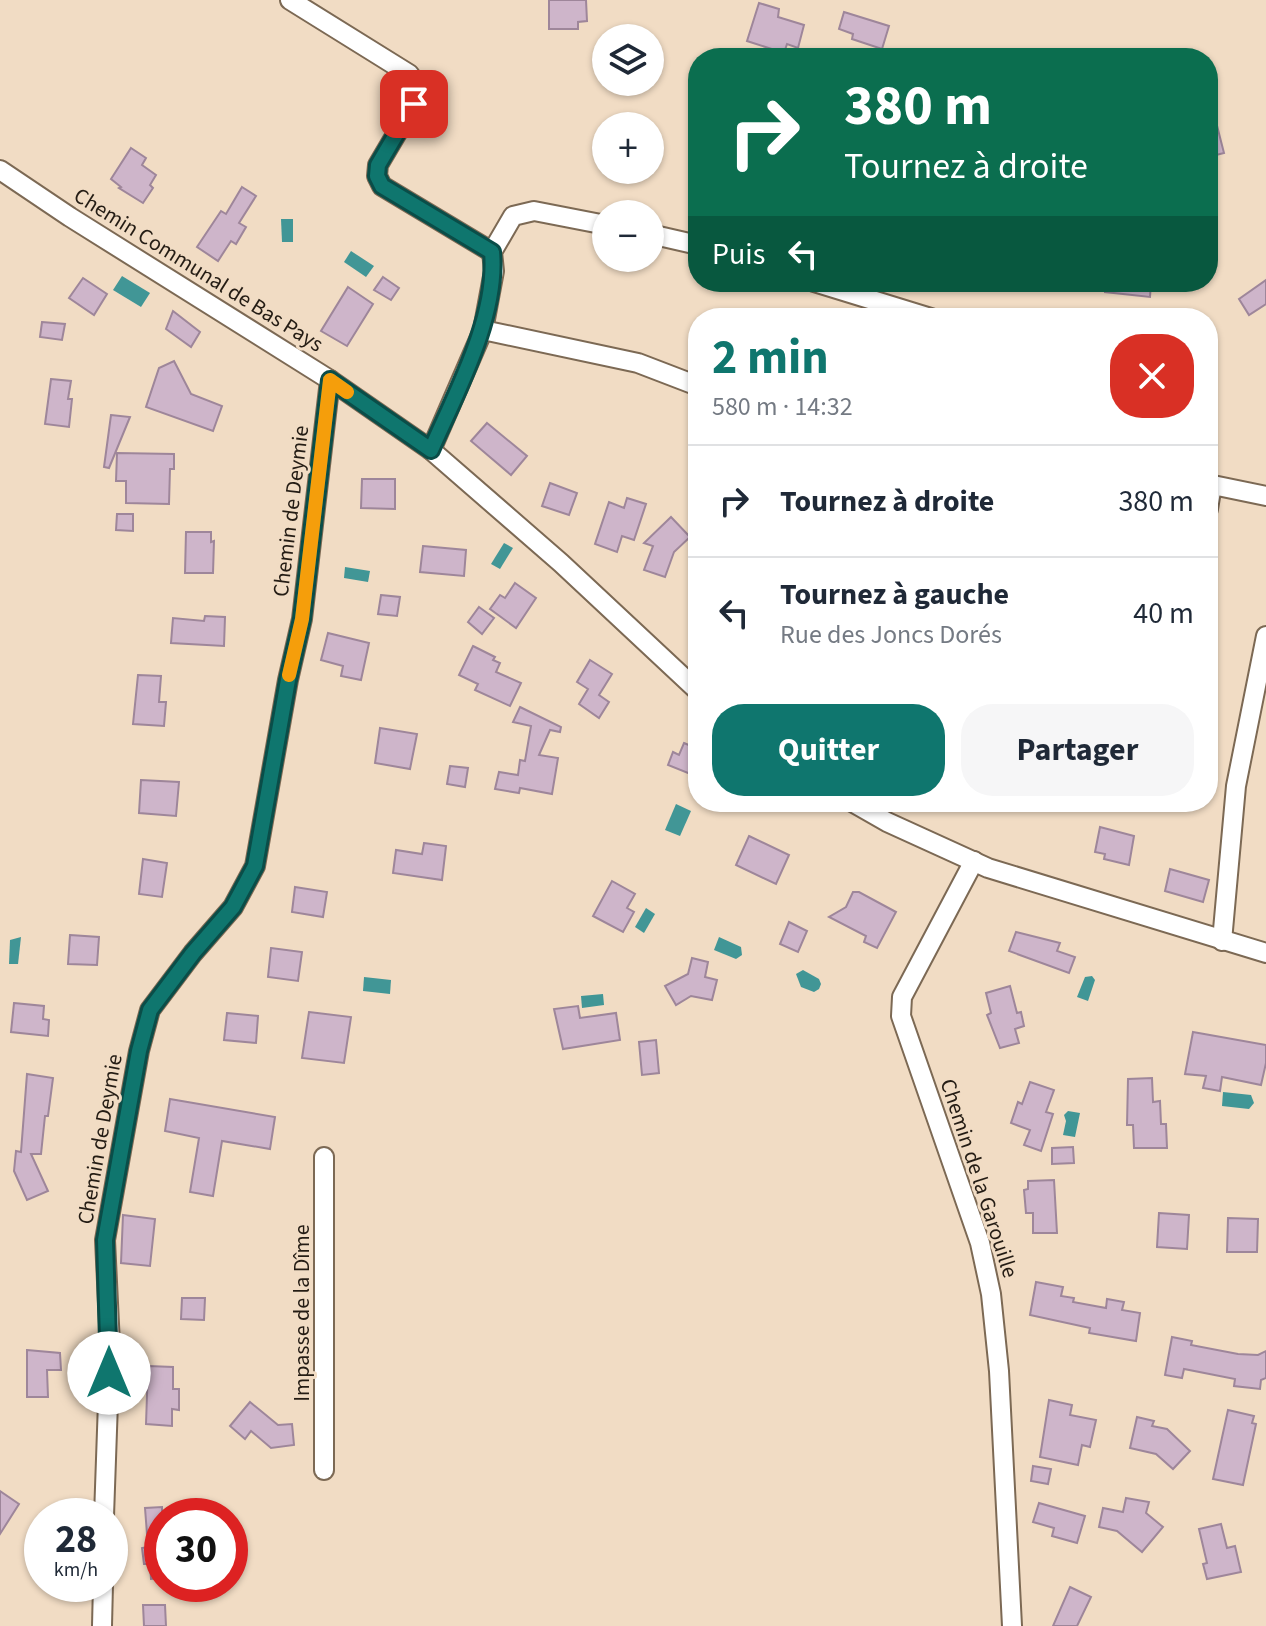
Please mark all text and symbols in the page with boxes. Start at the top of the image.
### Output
map controls [592,24,664,272]
button: layers [592,24,664,96]
text: 380 m [844,67,992,146]
pin [380,70,448,138]
icon: right [712,80,816,184]
icon: arrive [392,82,436,126]
button: + [592,112,664,184]
text: Tournez à droite [844,141,1088,192]
street label: Chemin Communal de Bas Pays [68,180,329,360]
button: − [592,200,664,272]
icon: left [781,232,825,276]
text: Puis [712,233,765,276]
text: 2 min [712,324,829,392]
button: close [1110,334,1194,418]
text: 580 m · 14:32 [712,388,853,425]
street label: Chemin de Deymie [265,424,317,599]
icon: right [712,479,756,523]
text: Tournez à droite [780,480,994,523]
text: 380 m [1118,480,1194,523]
text: Tournez à gauche [780,573,1009,616]
icon: left [712,591,756,635]
text: 40 m [1133,592,1194,635]
text: Rue des Joncs Dorés [780,616,1002,653]
button: Quitter [712,704,945,796]
button: Partager [961,704,1194,796]
street label: Chemin de Deymie [69,1051,131,1227]
street label: Chemin de la Garouille [932,1075,1026,1282]
street label: Impasse de la Dîme [286,1224,318,1402]
position arrow [67,1331,151,1415]
speed limit sign: 30 [144,1498,248,1602]
text: 28 [55,1511,97,1568]
text: km/h [54,1556,98,1584]

